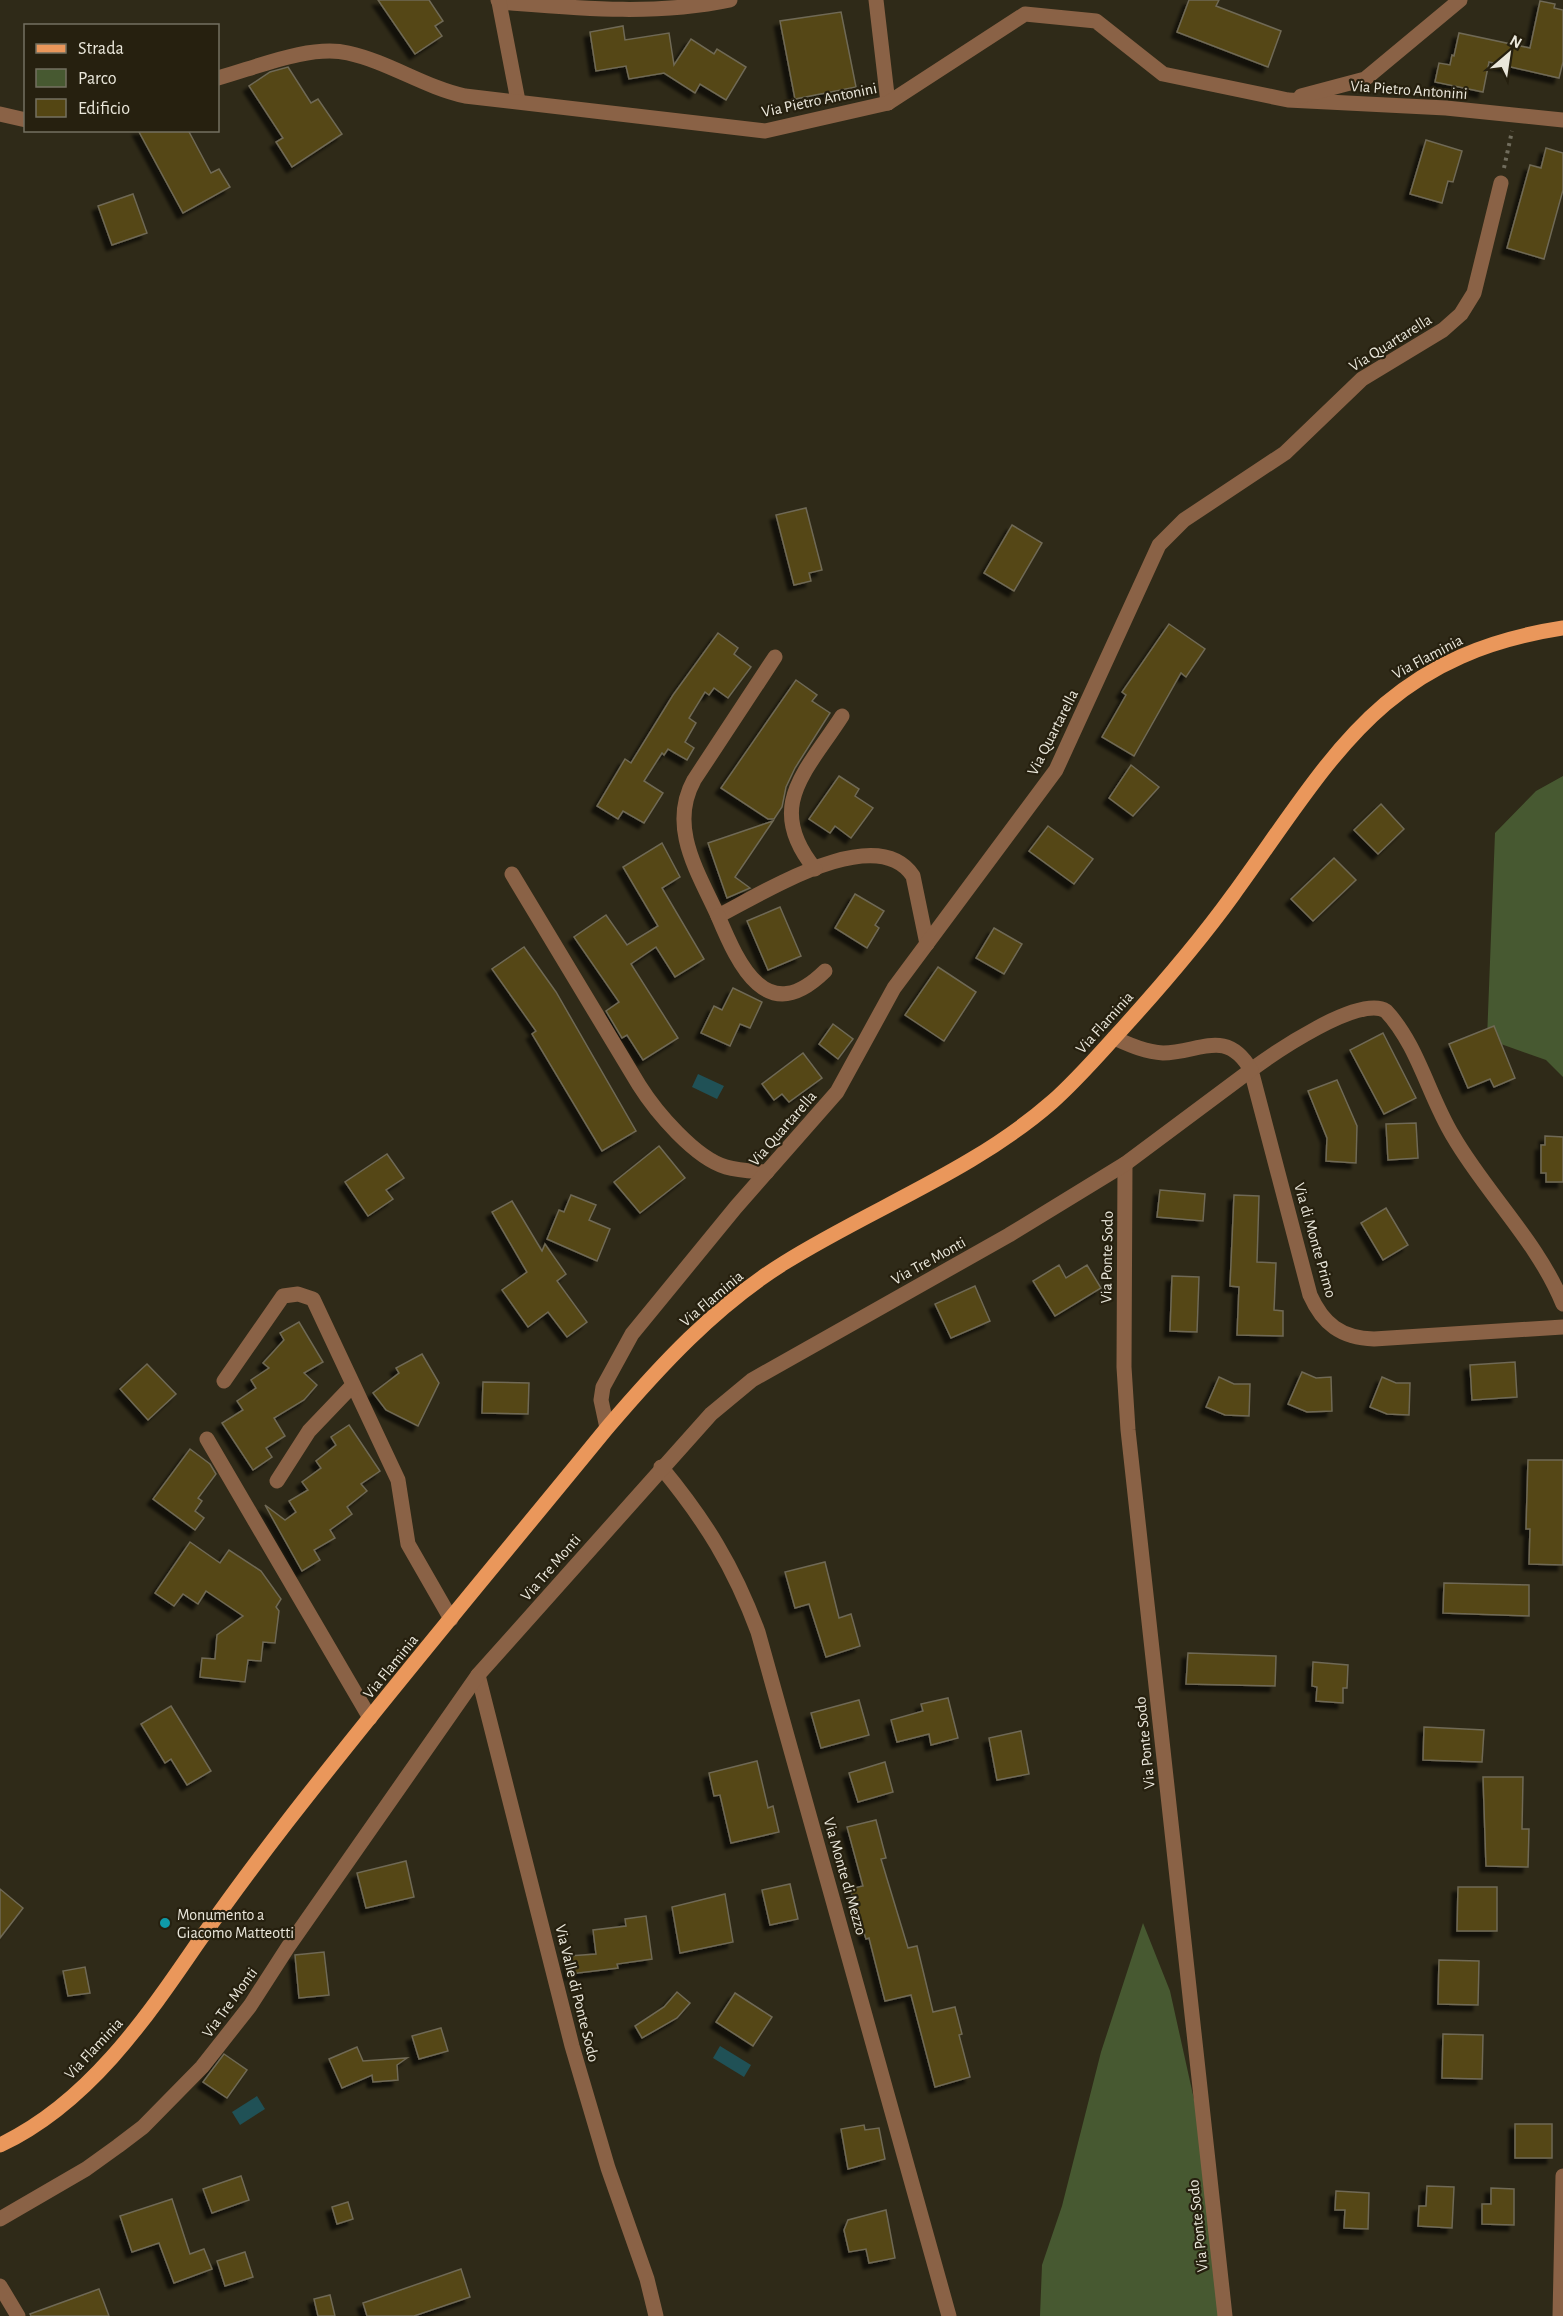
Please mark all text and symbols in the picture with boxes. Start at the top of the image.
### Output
legend [24,24,219,132]
north arrow [1479,24,1539,84]
text: N [1507,32,1525,51]
text: Strada [78,40,124,58]
text: Parco [78,70,117,88]
street label: Via Pietro Antonini [1350,78,1468,102]
street label: Via Pietro Antonini [760,80,878,120]
text: Edificio [78,100,130,118]
street label: Via Quartarella [1346,311,1435,375]
street label: Via Flaminia [1390,632,1465,682]
street label: Via Quartarella [1024,687,1082,778]
street label: Via Flaminia [1073,989,1137,1057]
street label: Via Quartarella [746,1088,820,1170]
street label: Via di Monte Primo [1291,1181,1339,1300]
street label: Via Ponte Sodo [1098,1210,1116,1303]
street label: Via Tre Monti [889,1234,968,1288]
street label: Via Flaminia [677,1268,746,1330]
street label: Via Tre Monti [518,1531,584,1604]
street label: Via Flaminia [360,1632,421,1702]
street label: Via Ponte Sodo [1132,1696,1158,1790]
street label: Via Monte di Mezzo [821,1816,869,1937]
place label: Monumento a Giacomo Matteotti [177,1907,294,1941]
marker: Monumento a Giacomo Matteotti [158,1916,172,1930]
street label: Via Valle di Ponte Sodo [552,1923,602,2064]
street label: Via Tre Monti [199,1965,260,2041]
street label: Via Flaminia [62,2015,126,2082]
street label: Via Ponte Sodo [1185,2179,1211,2273]

